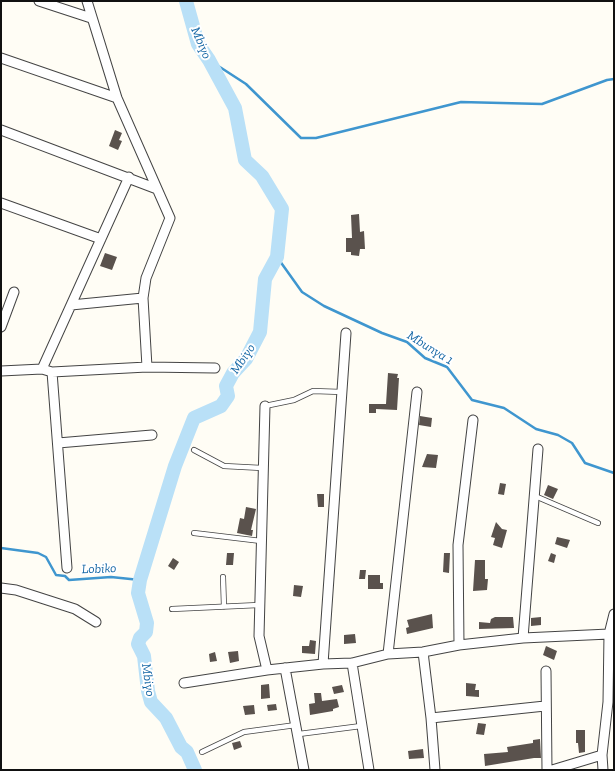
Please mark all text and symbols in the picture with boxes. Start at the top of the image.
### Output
water label: Mbiyo [187,25,215,61]
water label: Mbunya 1 [404,328,456,368]
water label: Mbiyo [227,341,259,377]
water label: Lobiko [81,561,117,577]
water label: Mbiyo [138,662,158,698]

